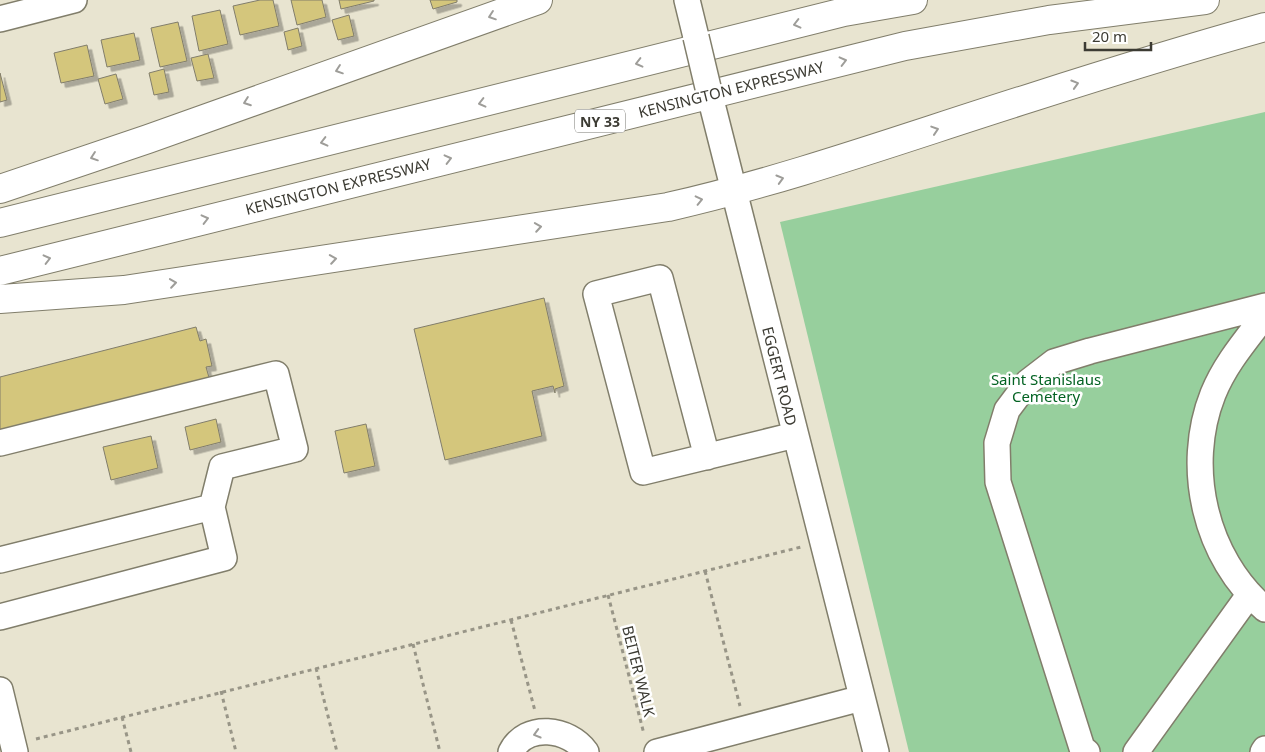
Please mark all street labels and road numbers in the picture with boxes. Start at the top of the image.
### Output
street label: KENSINGTON EXPRESSWAY [636,56,826,122]
road number: NY 33 [575,110,625,132]
street label: KENSINGTON EXPRESSWAY [243,153,433,219]
street label: EGGERT ROAD [758,324,802,428]
street label: BEITER WALK [618,623,660,719]

